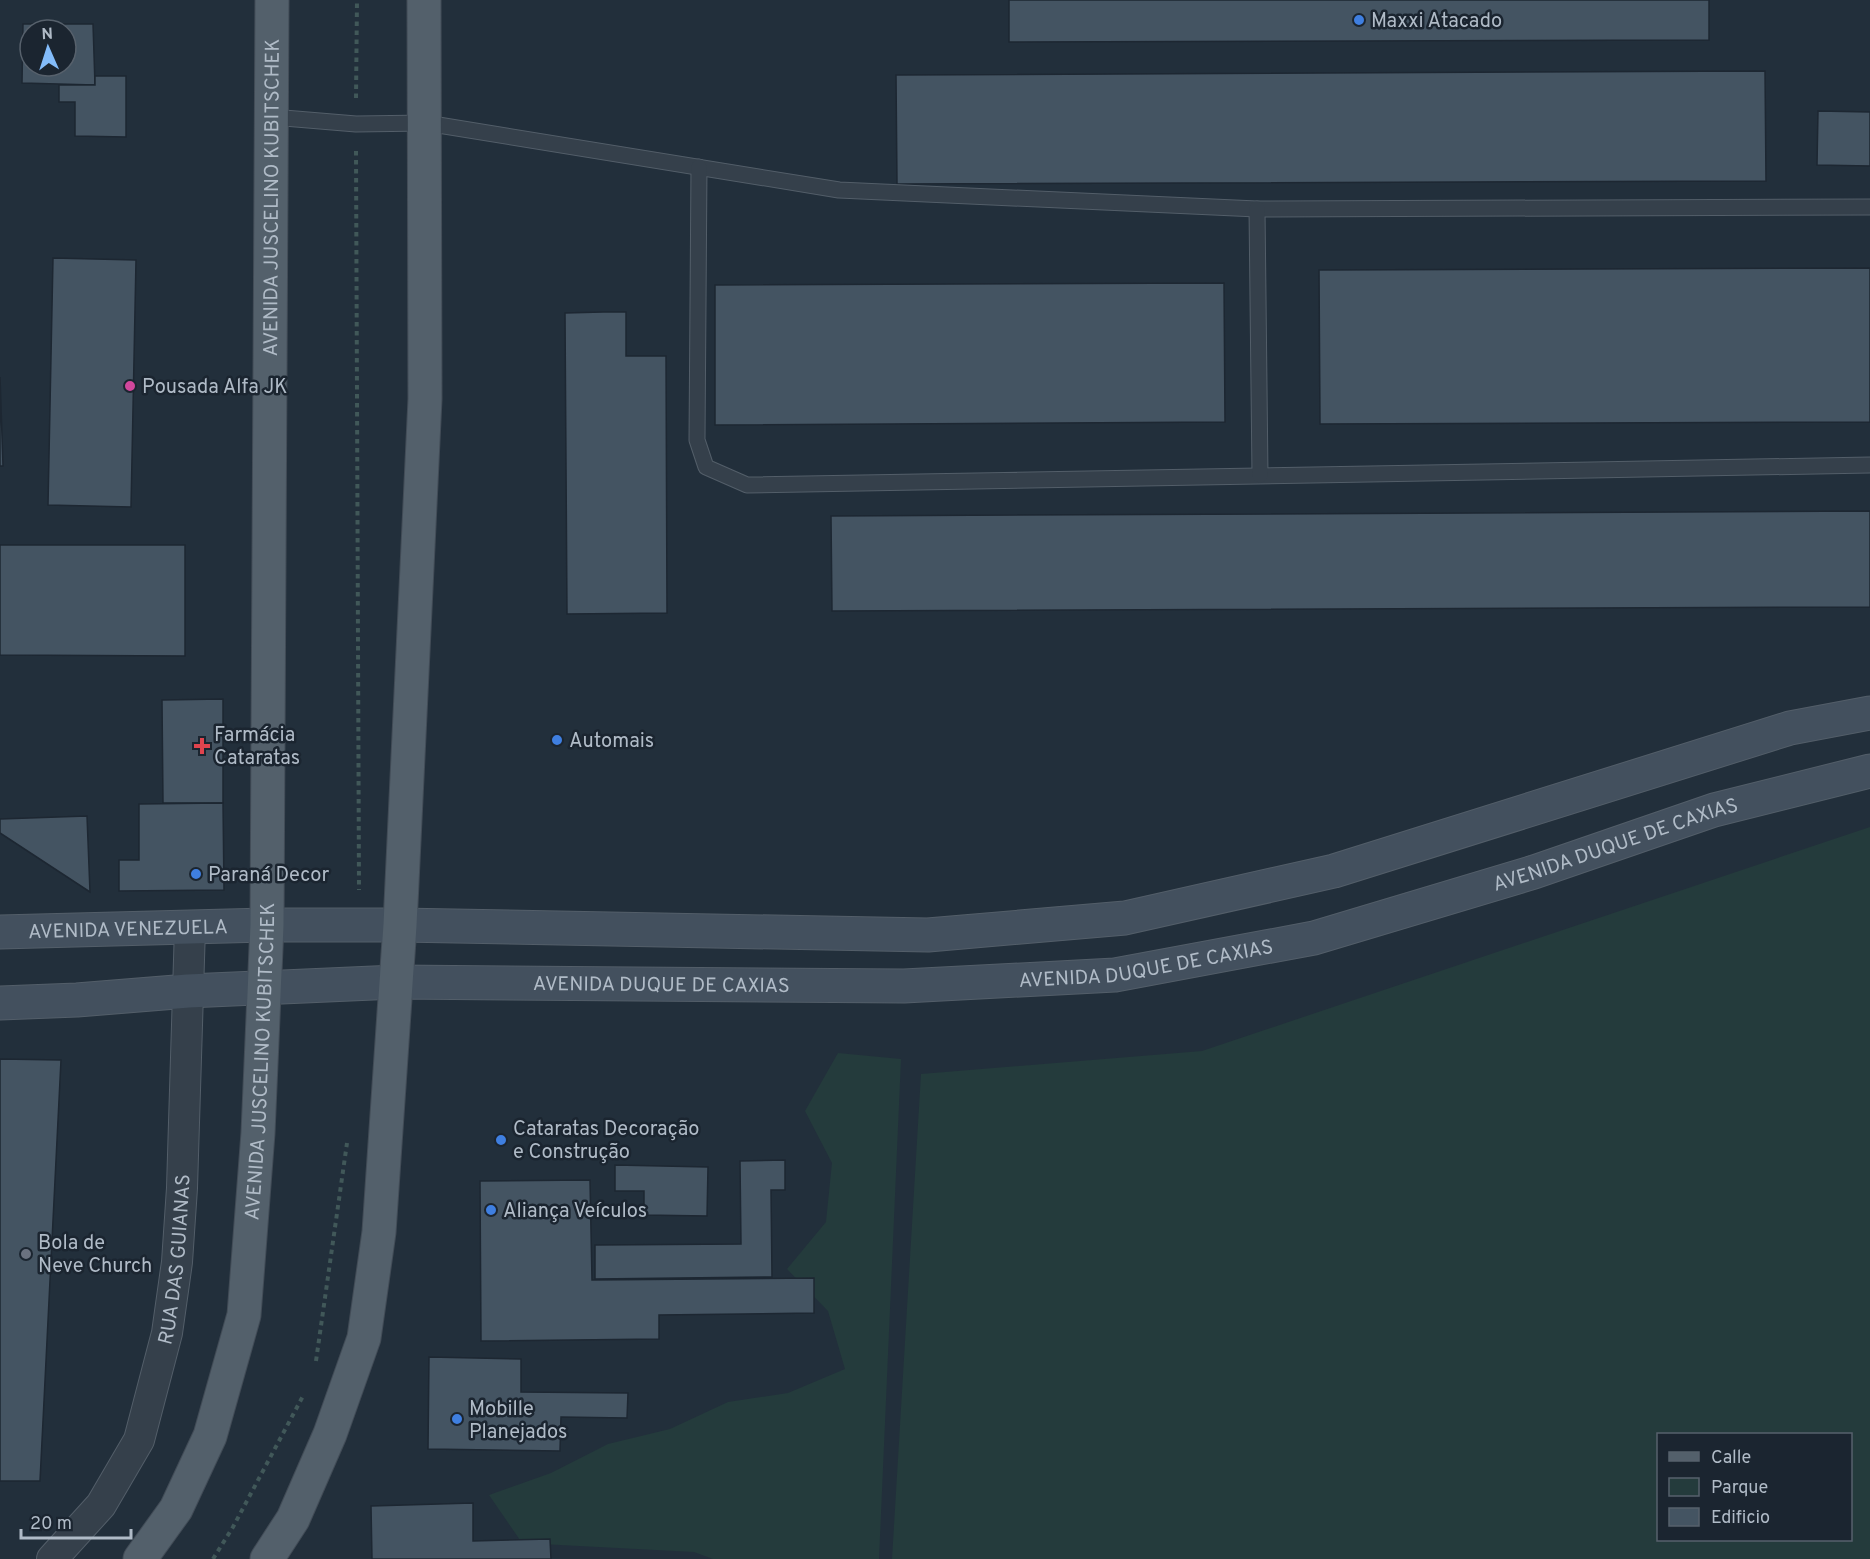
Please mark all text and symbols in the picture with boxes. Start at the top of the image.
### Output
place label: Maxxi Atacado [1371,9,1502,35]
marker: Maxxi Atacado [1352,13,1366,27]
north arrow [18,18,78,78]
text: N [41,25,54,45]
street label: AVENIDA JUSCELINO KUBITSCHEK [259,39,287,357]
place label: Pousada Alfa JK [142,375,288,401]
marker: Pousada Alfa JK [123,379,137,393]
place label: Farmácia Cataratas [214,723,300,772]
place label: Automais [569,729,654,755]
marker: Automais [550,733,564,747]
marker: Farmácia Cataratas [195,739,209,753]
street label: AVENIDA DUQUE DE CAXIAS [1490,793,1741,899]
place label: Paraná Decor [208,863,329,889]
marker: Paraná Decor [189,867,203,881]
street label: AVENIDA JUSCELINO KUBITSCHEK [240,902,282,1221]
street label: AVENIDA VENEZUELA [28,915,228,946]
street label: AVENIDA DUQUE DE CAXIAS [1018,935,1276,995]
street label: AVENIDA DUQUE DE CAXIAS [533,972,790,1000]
place label: Cataratas Decoração e Construção [513,1117,699,1166]
marker: Cataratas Decoração e Construção [494,1133,508,1147]
street label: RUA DAS GUIANAS [153,1174,197,1348]
place label: Aliança Veículos [503,1199,647,1225]
marker: Aliança Veículos [484,1203,498,1217]
place label: Bola de Neve Church [38,1231,152,1280]
marker: Bola de Neve Church [19,1247,33,1261]
place label: Mobille Planejados [469,1397,567,1446]
marker: Mobille Planejados [450,1412,464,1426]
legend [1657,1433,1852,1541]
text: Calle [1711,1447,1751,1470]
text: Parque [1711,1477,1768,1500]
scale bar [21,1502,130,1540]
text: Edificio [1711,1507,1770,1530]
text: 20 m [30,1513,72,1536]

